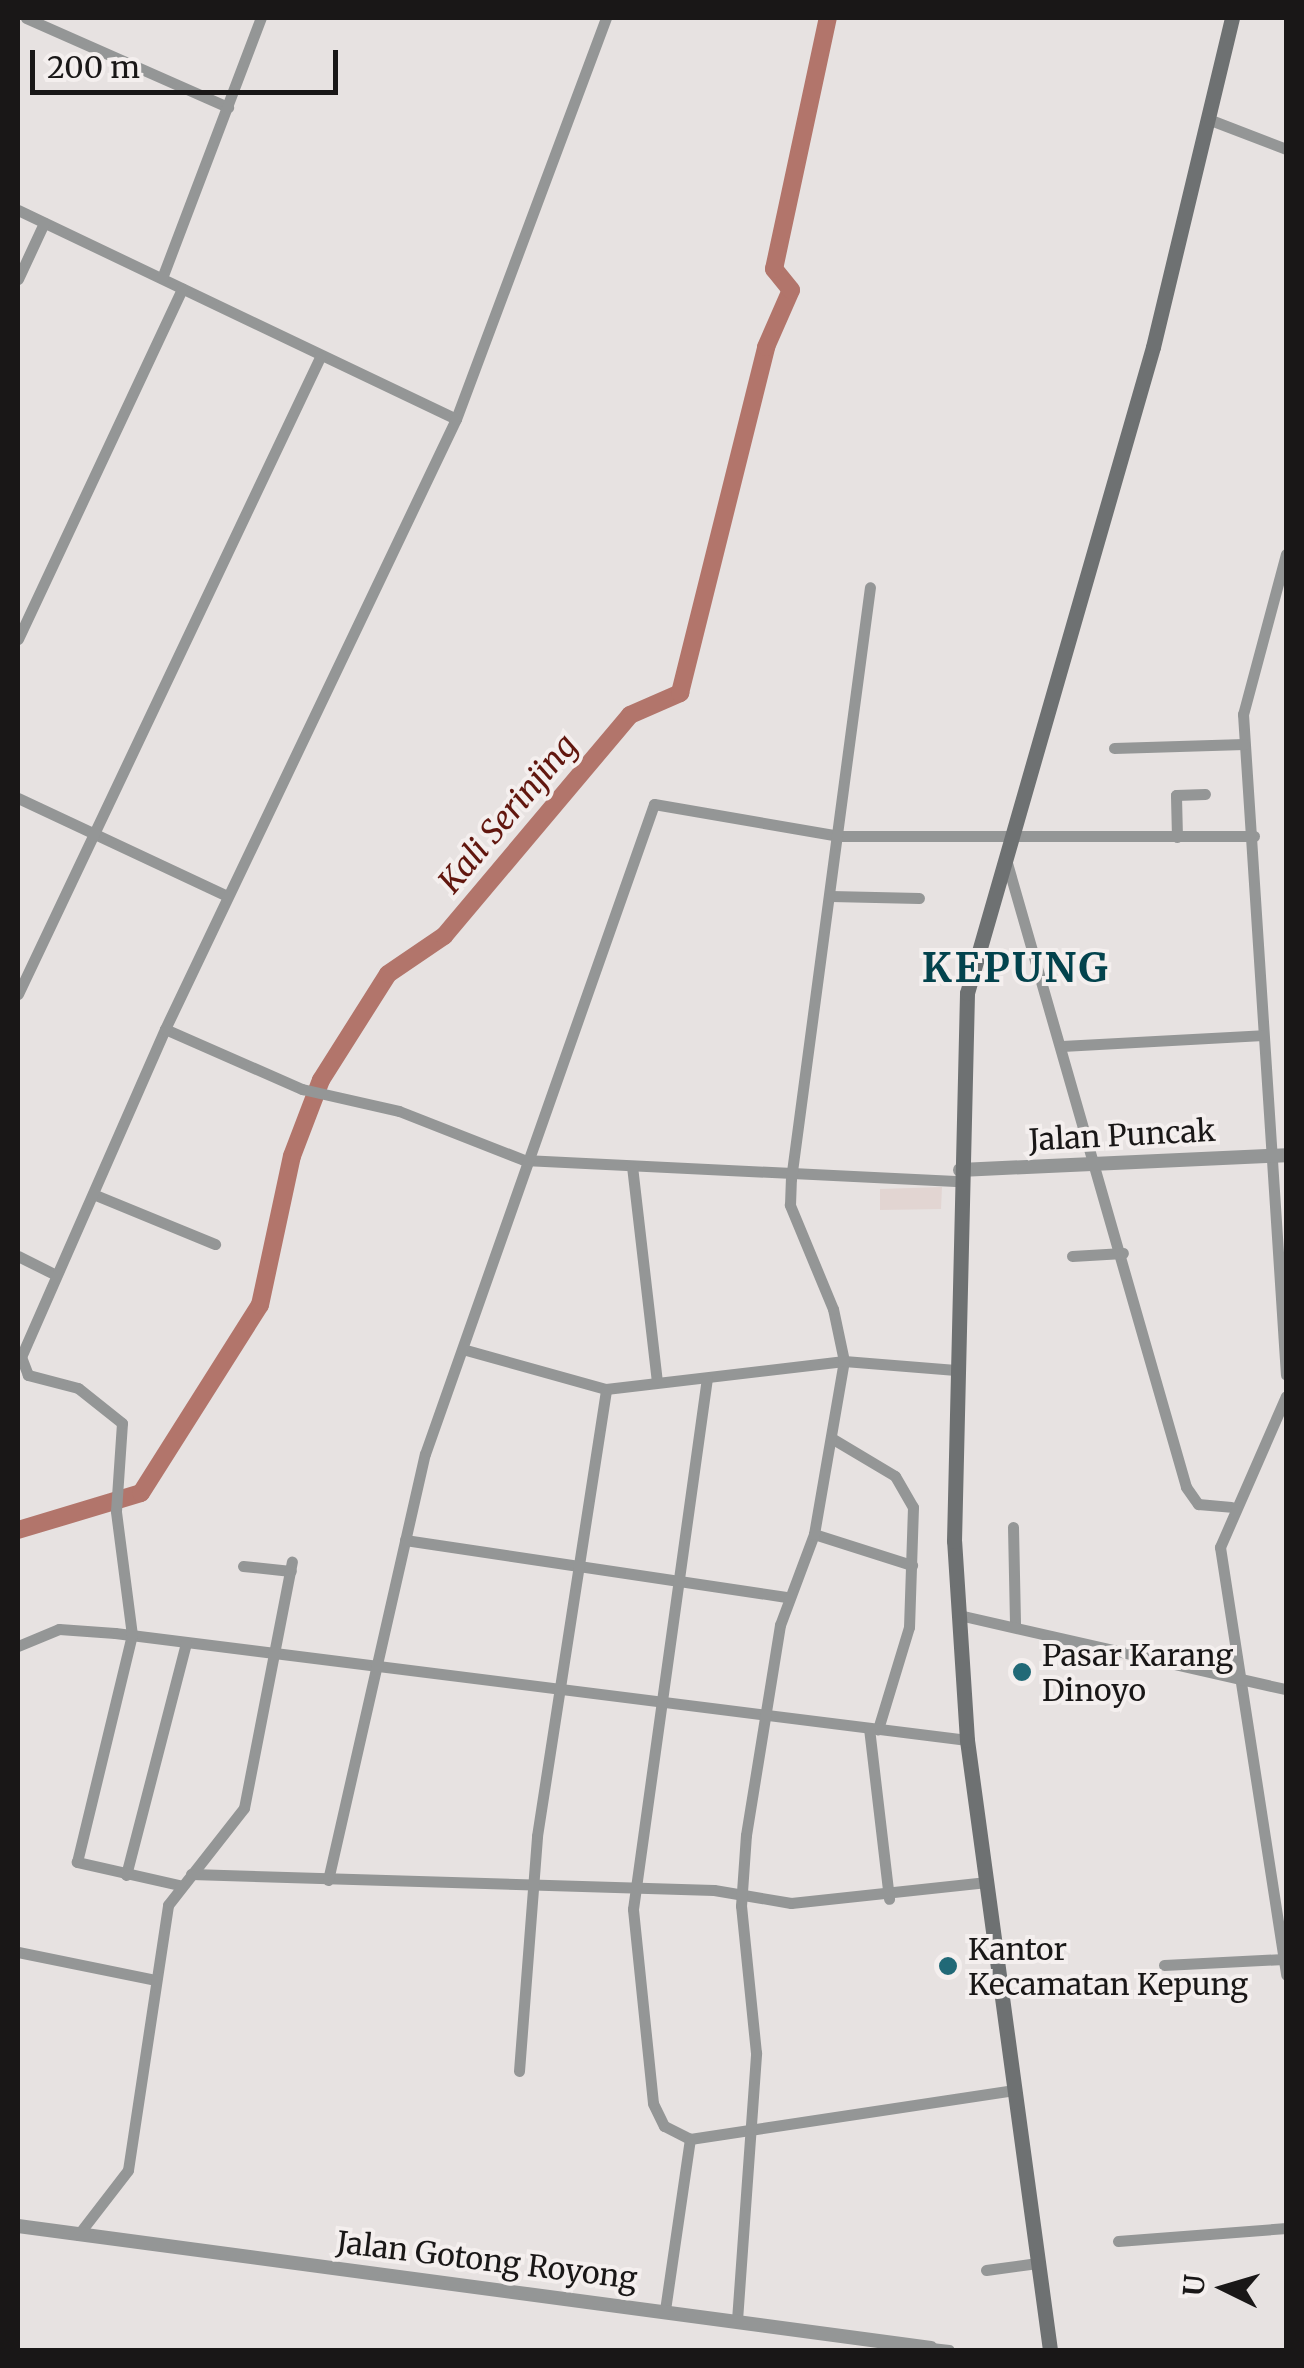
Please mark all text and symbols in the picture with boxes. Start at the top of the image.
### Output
scale bar [35,30,342,92]
text: 200 m [47,48,140,86]
water label: Kali Serinjing [431,727,585,901]
district label: KEPUNG [922,944,1110,992]
street label: Jalan Puncak [1028,1112,1216,1158]
place label: Pasar Karang Dinoyo [1042,1637,1233,1708]
marker: Pasar Karang Dinoyo [1011,1661,1033,1683]
place label: Kantor Kecamatan Kepung [968,1931,1248,2002]
marker: Kantor Kecamatan Kepung [937,1955,959,1977]
street label: Jalan Gotong Royong [335,2224,639,2296]
north arrow [1174,2238,1274,2338]
text: U [1175,2273,1213,2297]

